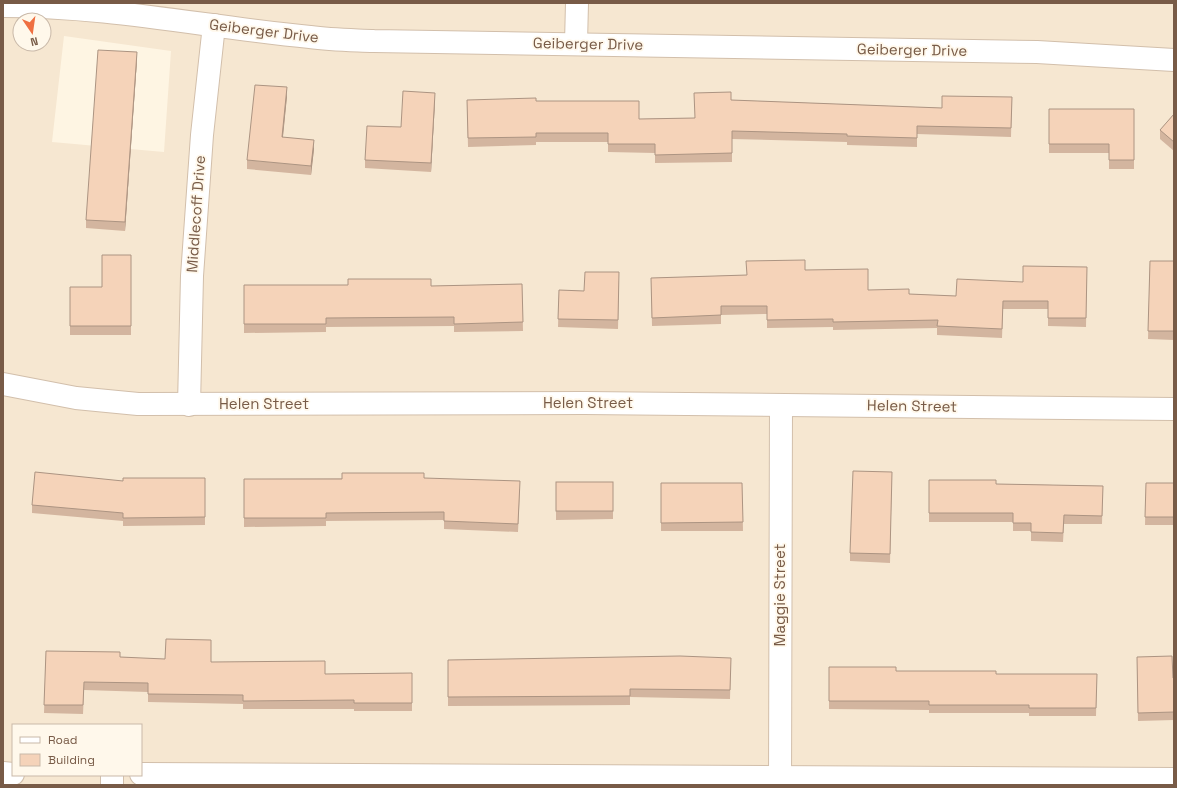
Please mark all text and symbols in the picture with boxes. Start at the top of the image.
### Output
north arrow [12,12,52,52]
street label: Geiberger Drive [208,14,320,47]
street label: Geiberger Drive [533,33,643,54]
text: N [29,34,39,49]
street label: Geiberger Drive [857,39,967,60]
street label: Middlecoff Drive [182,154,209,273]
street label: Helen Street [543,393,633,412]
street label: Helen Street [219,394,309,413]
street label: Helen Street [867,395,957,416]
street label: Maggie Street [770,543,789,646]
legend [12,724,142,776]
text: Road [48,732,77,748]
text: Building [48,752,95,768]

